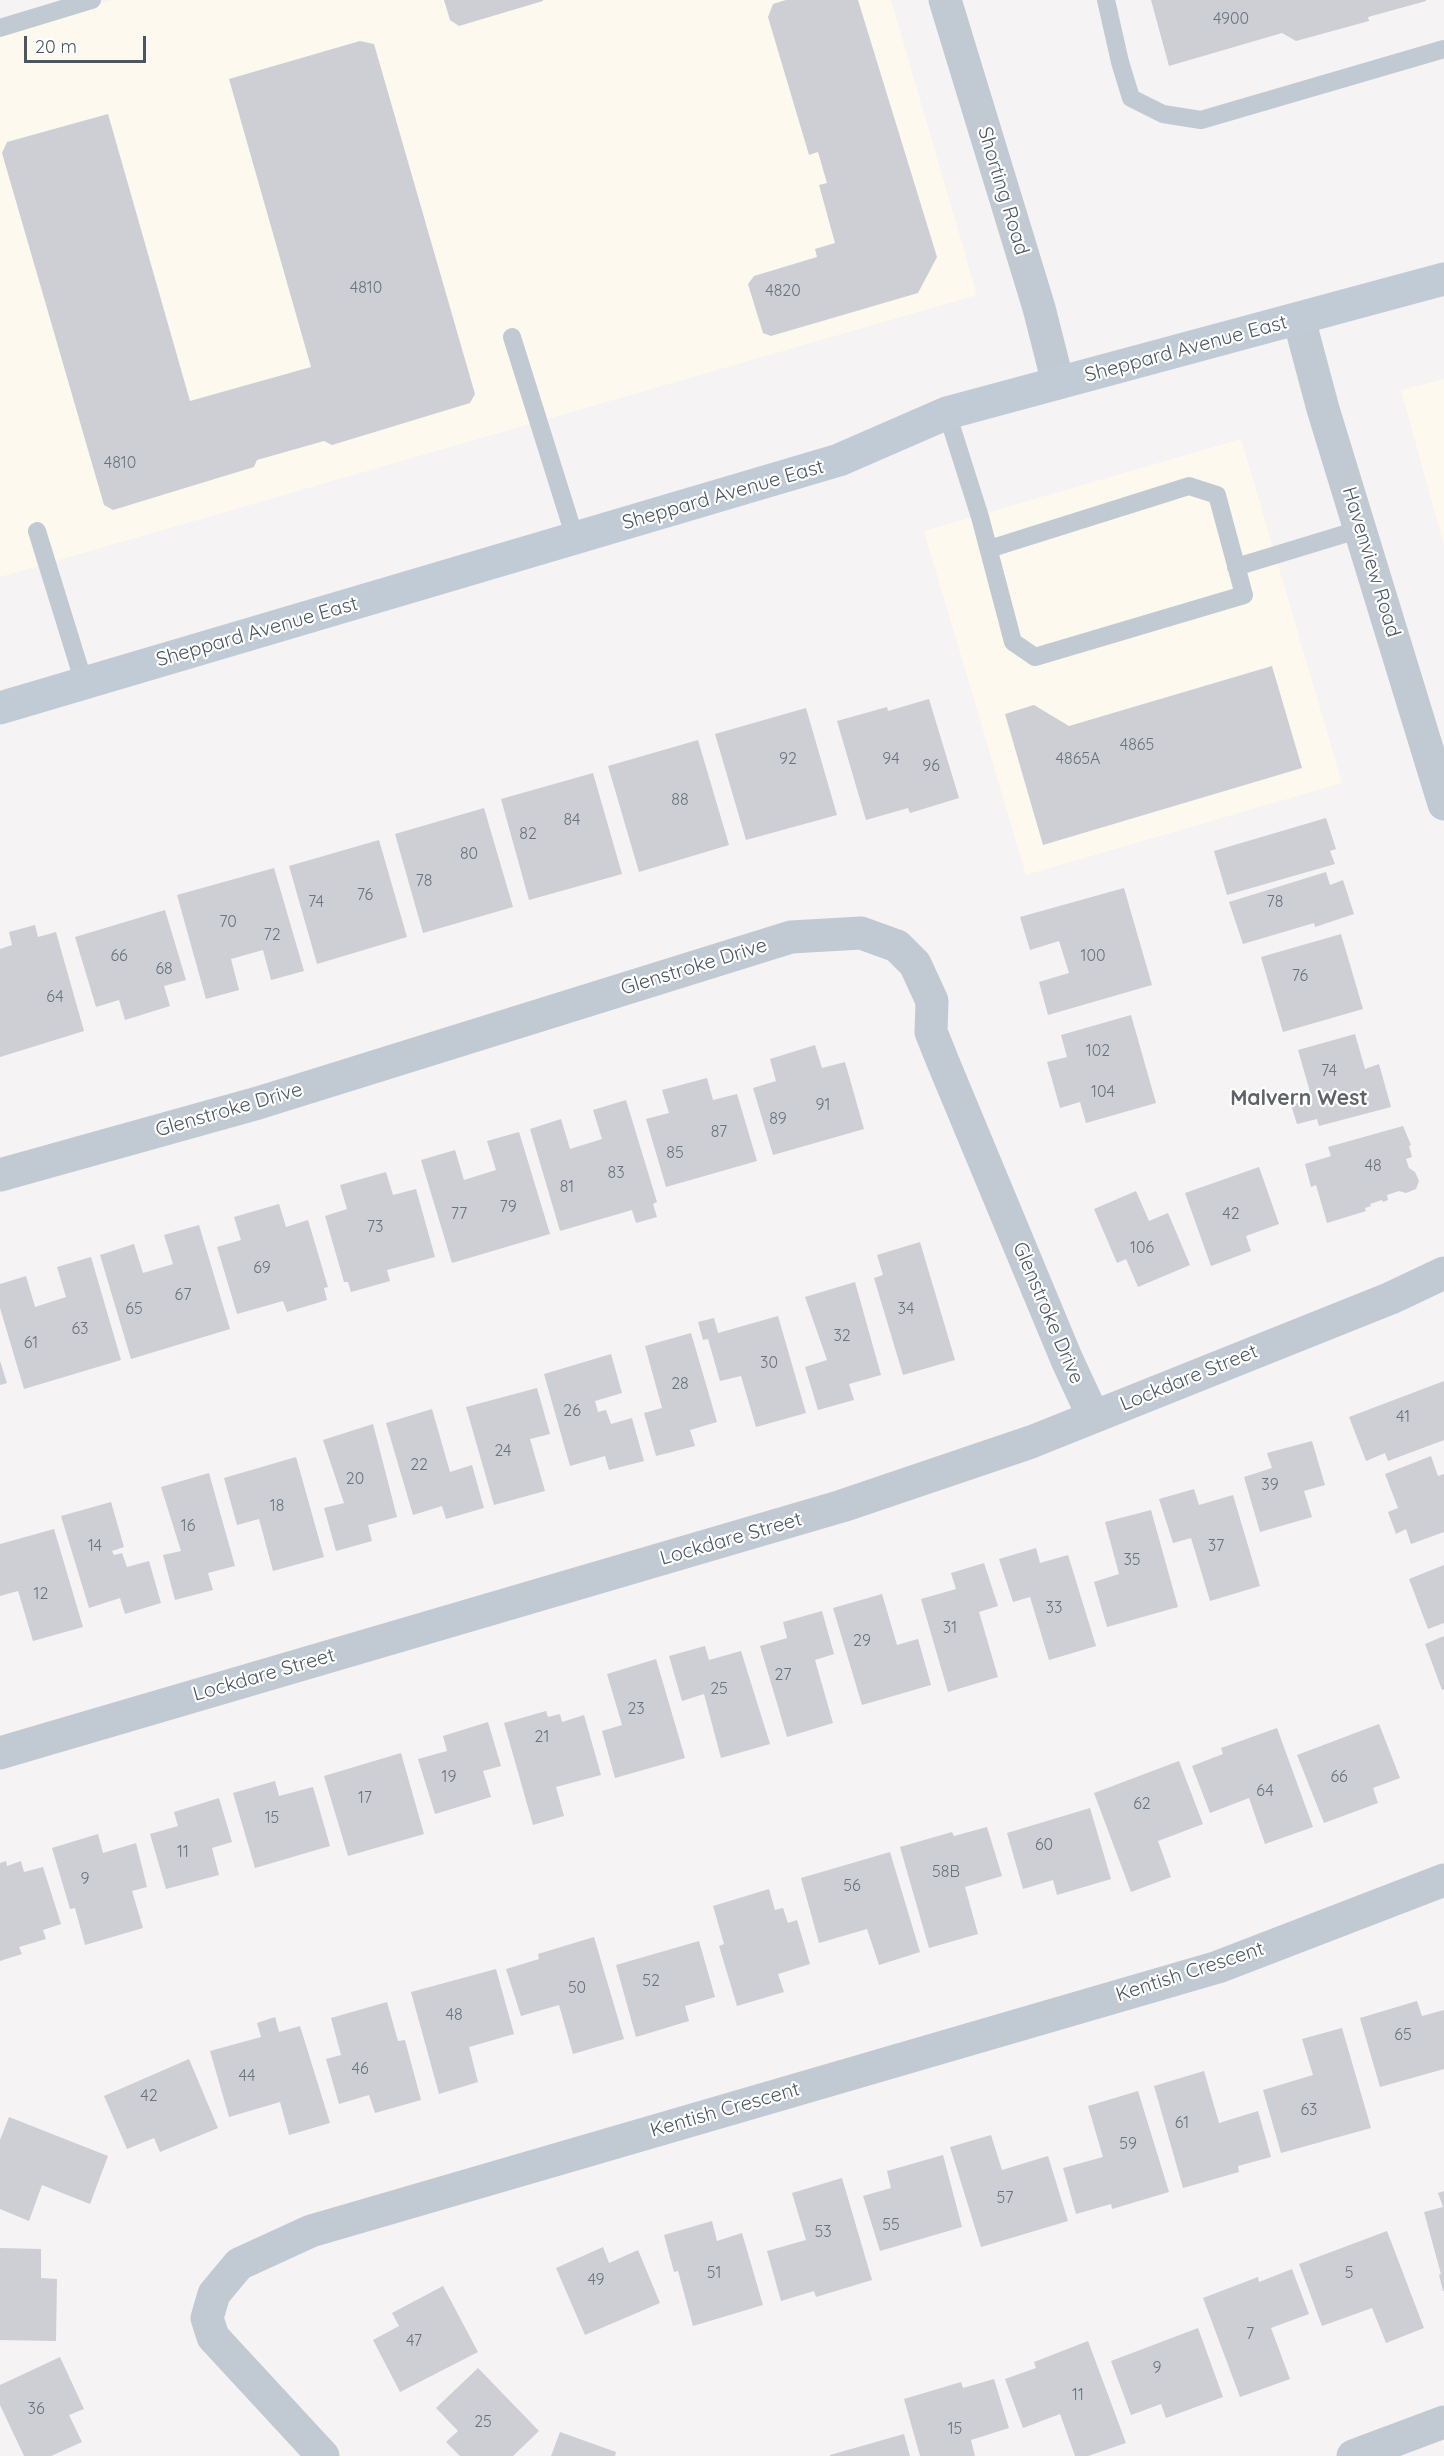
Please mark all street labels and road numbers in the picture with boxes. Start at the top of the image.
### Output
street label: Shorting Road [972,124,1034,258]
street label: Sheppard Avenue East [1082,310,1290,388]
street label: Sheppard Avenue East [619,455,827,535]
street label: Havenview Road [1337,484,1405,640]
street label: Sheppard Avenue East [153,592,361,672]
street label: Glenstroke Drive [618,933,770,1001]
street label: Glenstroke Drive [153,1078,305,1142]
street label: Glenstroke Drive [1007,1238,1089,1388]
street label: Lockdare Street [1117,1339,1261,1417]
street label: Lockdare Street [657,1507,805,1571]
street label: Lockdare Street [190,1643,338,1707]
street label: Kentish Crescent [1113,1937,1267,2007]
street label: Kentish Crescent [648,2077,802,2143]

